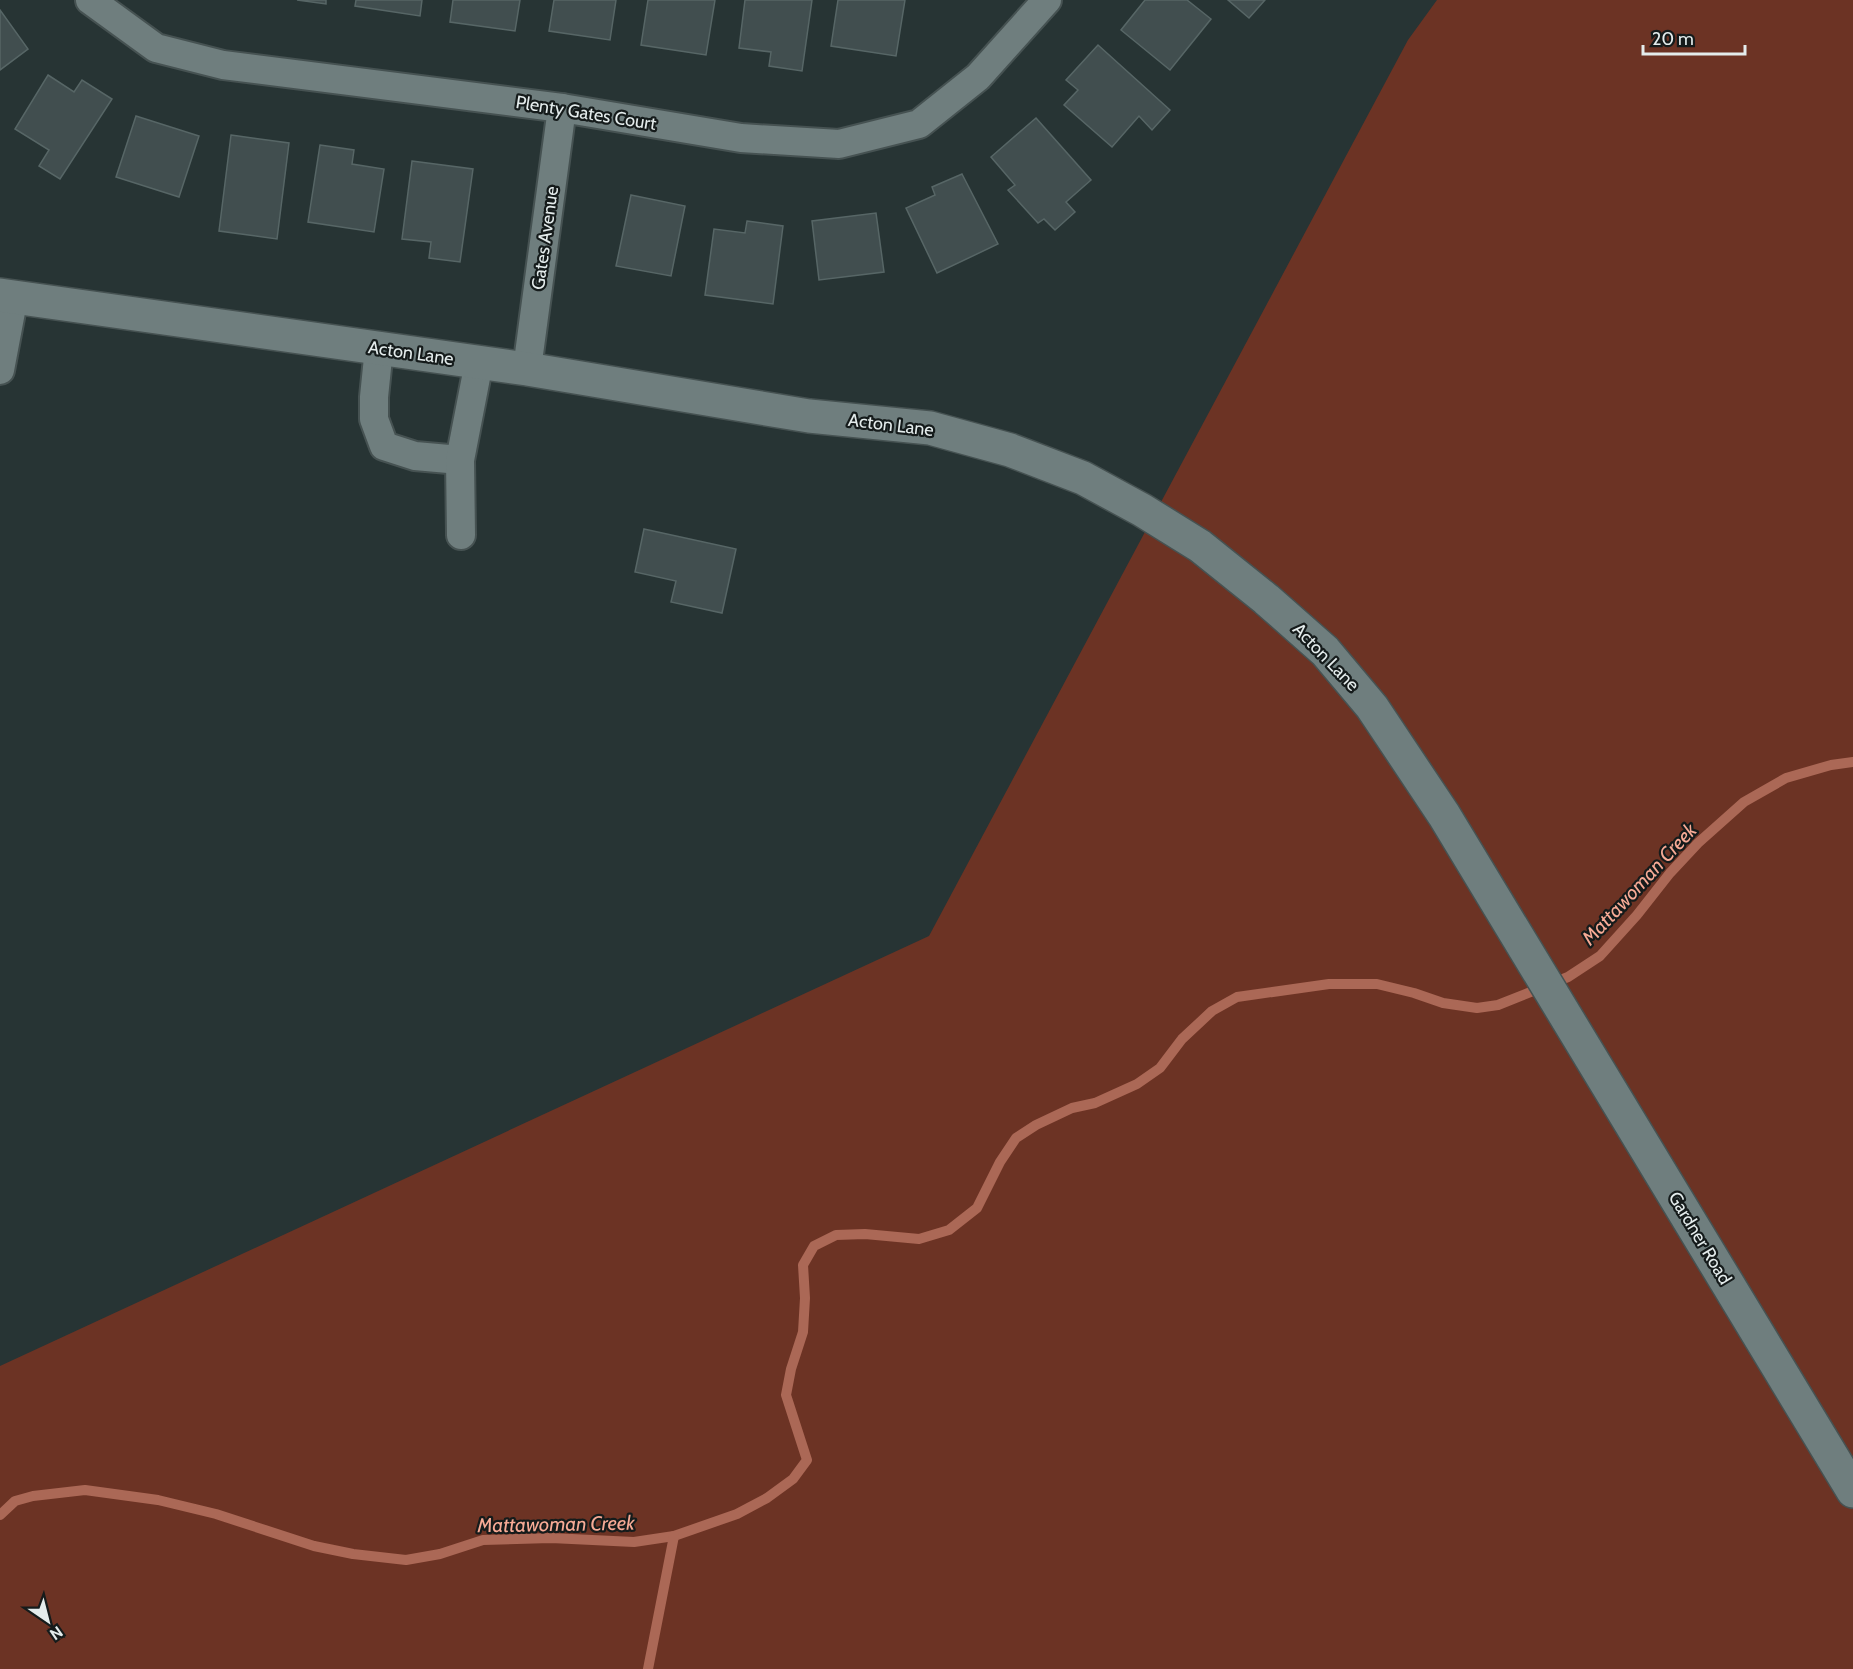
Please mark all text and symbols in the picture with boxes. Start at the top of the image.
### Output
scale bar [1643,18,1745,56]
text: 20 m [1652,28,1694,50]
street label: Plenty Gates Court [514,91,658,135]
street label: Gates Avenue [527,185,563,291]
street label: Acton Lane [367,336,455,370]
street label: Acton Lane [847,409,935,441]
street label: Acton Lane [1288,618,1364,696]
water label: Mattawoman Creek [1576,817,1702,950]
street label: Gardner Road [1664,1188,1736,1288]
water label: Mattawoman Creek [476,1511,636,1537]
north arrow [18,1591,78,1651]
text: N [46,1622,66,1644]

